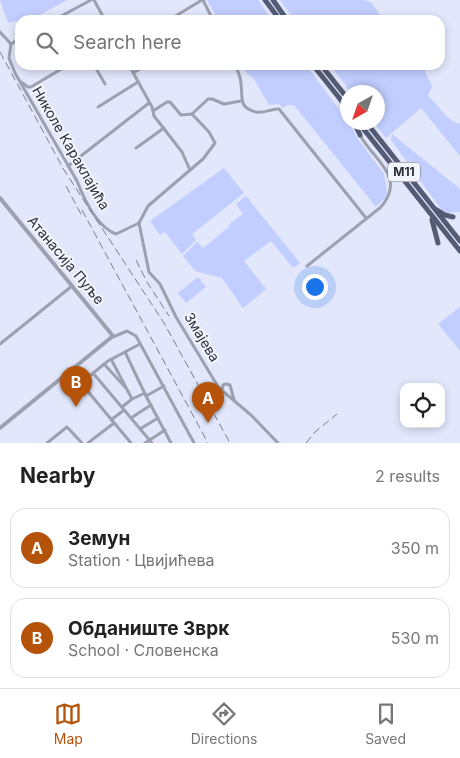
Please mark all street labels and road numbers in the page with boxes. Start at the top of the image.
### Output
street label: Николе Караклајића [29,83,114,212]
road number: M11 [388,162,420,182]
street label: Атанасија Пуље [24,212,108,307]
street label: Змајева [181,309,224,365]

